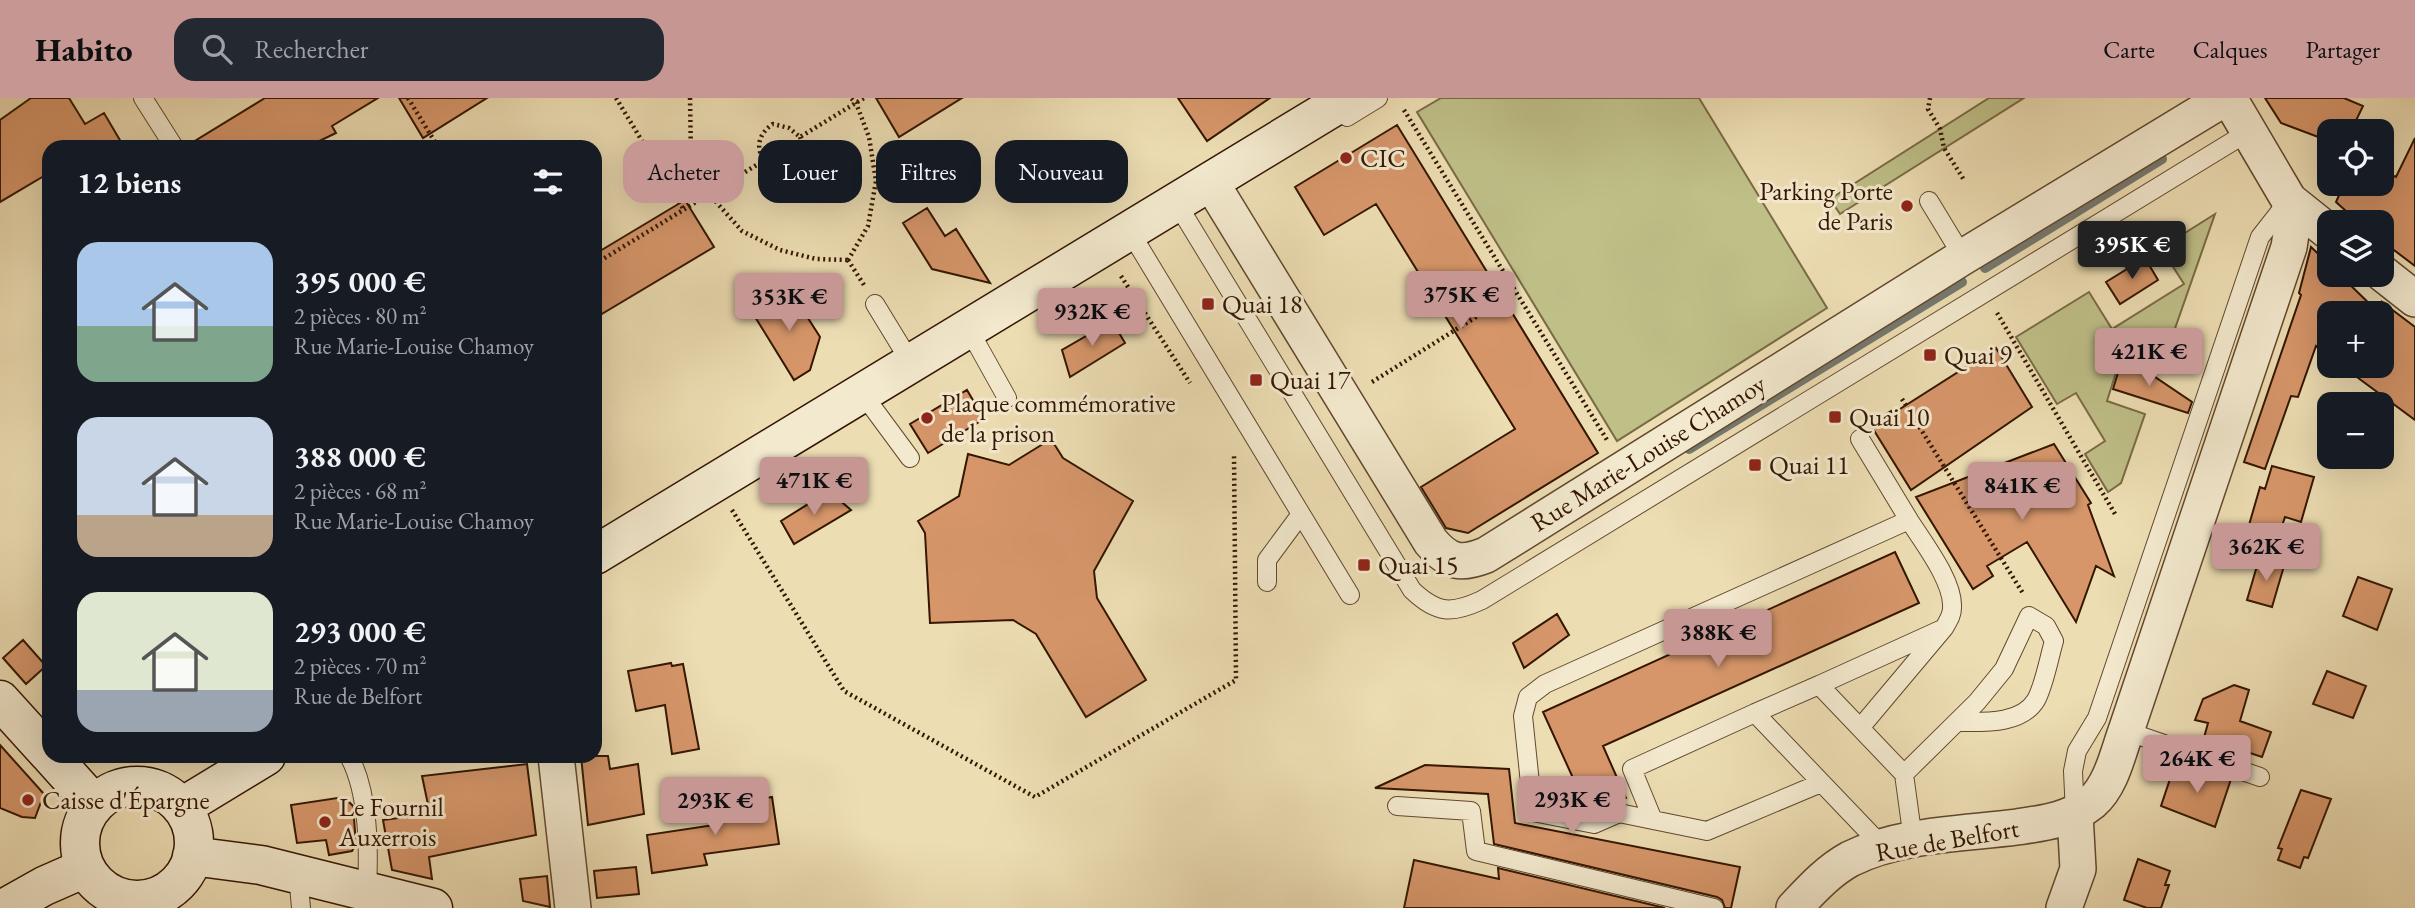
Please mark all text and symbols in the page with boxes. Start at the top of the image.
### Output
search box [174,18,664,81]
text: Habito [35,28,132,71]
icon: search [198,30,236,68]
text: Rechercher [254,32,369,66]
text: Carte [2103,34,2155,65]
text: Calques [2193,34,2267,65]
text: Partager [2305,34,2380,65]
map controls [2317,119,2394,469]
button: locate [2317,119,2394,196]
chip: Acheter [623,140,744,203]
chip: Louer [758,140,862,203]
chip: Filtres [876,140,981,203]
chip: Nouveau [995,140,1128,203]
place label: CIC [1360,141,1406,175]
marker: CIC [1338,150,1354,166]
text: 12 biens [77,163,181,202]
icon: filters [529,163,567,201]
place label: Parking Porte de Paris [1759,174,1893,238]
marker: Parking Porte de Paris [1899,198,1915,214]
button: layers [2317,210,2394,287]
pin: 395K € [2075,222,2189,281]
text: 395K € [2094,229,2170,259]
text: 395 000 € [294,262,426,301]
icon: home [133,270,217,354]
pin: 375K € [1404,272,1518,331]
pin: 353K € [732,274,846,333]
text: 375K € [1423,279,1499,309]
text: 353K € [751,281,827,311]
place label: Quai 18 [1222,287,1302,321]
pin: 932K € [1035,288,1149,348]
text: 932K € [1054,296,1130,326]
marker: Quai 18 [1200,296,1216,312]
text: 2 pièces · 80 m² [294,301,427,331]
button: + [2317,301,2394,378]
pin: 421K € [2092,328,2206,388]
text: Rue Marie-Louise Chamoy [294,331,534,361]
text: 421K € [2111,336,2187,366]
place label: Quai 9 [1944,338,2012,372]
marker: Quai 9 [1922,347,1938,363]
place label: Quai 17 [1270,363,1351,397]
street label: Rue Marie-Louise Chamoy [1524,366,1772,539]
marker: Quai 17 [1248,372,1264,388]
place label: Plaque commémorative de la prison [941,386,1176,450]
button: − [2317,392,2394,469]
place label: Quai 10 [1849,400,1929,434]
marker: Quai 10 [1827,409,1843,425]
marker: Plaque commémorative de la prison [919,410,935,426]
text: 388 000 € [294,437,426,476]
icon: home [133,445,217,529]
place label: Quai 11 [1769,448,1849,482]
marker: Quai 11 [1747,457,1763,473]
pin: 471K € [757,458,871,517]
pin: 841K € [1965,462,2079,522]
text: 471K € [776,465,852,495]
text: 841K € [1984,470,2060,500]
text: 2 pièces · 68 m² [294,476,427,506]
text: Rue Marie-Louise Chamoy [294,506,534,536]
pin: 362K € [2209,524,2323,583]
text: 362K € [2228,531,2304,561]
place label: Quai 15 [1378,548,1458,582]
marker: Quai 15 [1356,557,1372,573]
pin: 388K € [1661,610,1775,669]
text: 293 000 € [294,612,426,651]
text: 388K € [1680,617,1756,647]
icon: home [133,620,217,704]
text: 2 pièces · 70 m² [294,651,427,681]
text: Rue de Belfort [294,681,422,711]
pin: 264K € [2140,736,2254,795]
text: 264K € [2159,743,2235,773]
pin: 293K € [1515,776,1629,836]
pin: 293K € [658,778,772,837]
place label: Caisse d'Épargne [42,783,210,817]
text: 293K € [1534,784,1610,814]
text: 293K € [677,785,753,815]
place label: Le Fournil Auxerrois [338,790,444,854]
marker: Caisse d'Épargne [20,792,36,808]
street label: Rue de Belfort [1873,811,2021,869]
marker: Le Fournil Auxerrois [317,814,333,830]

